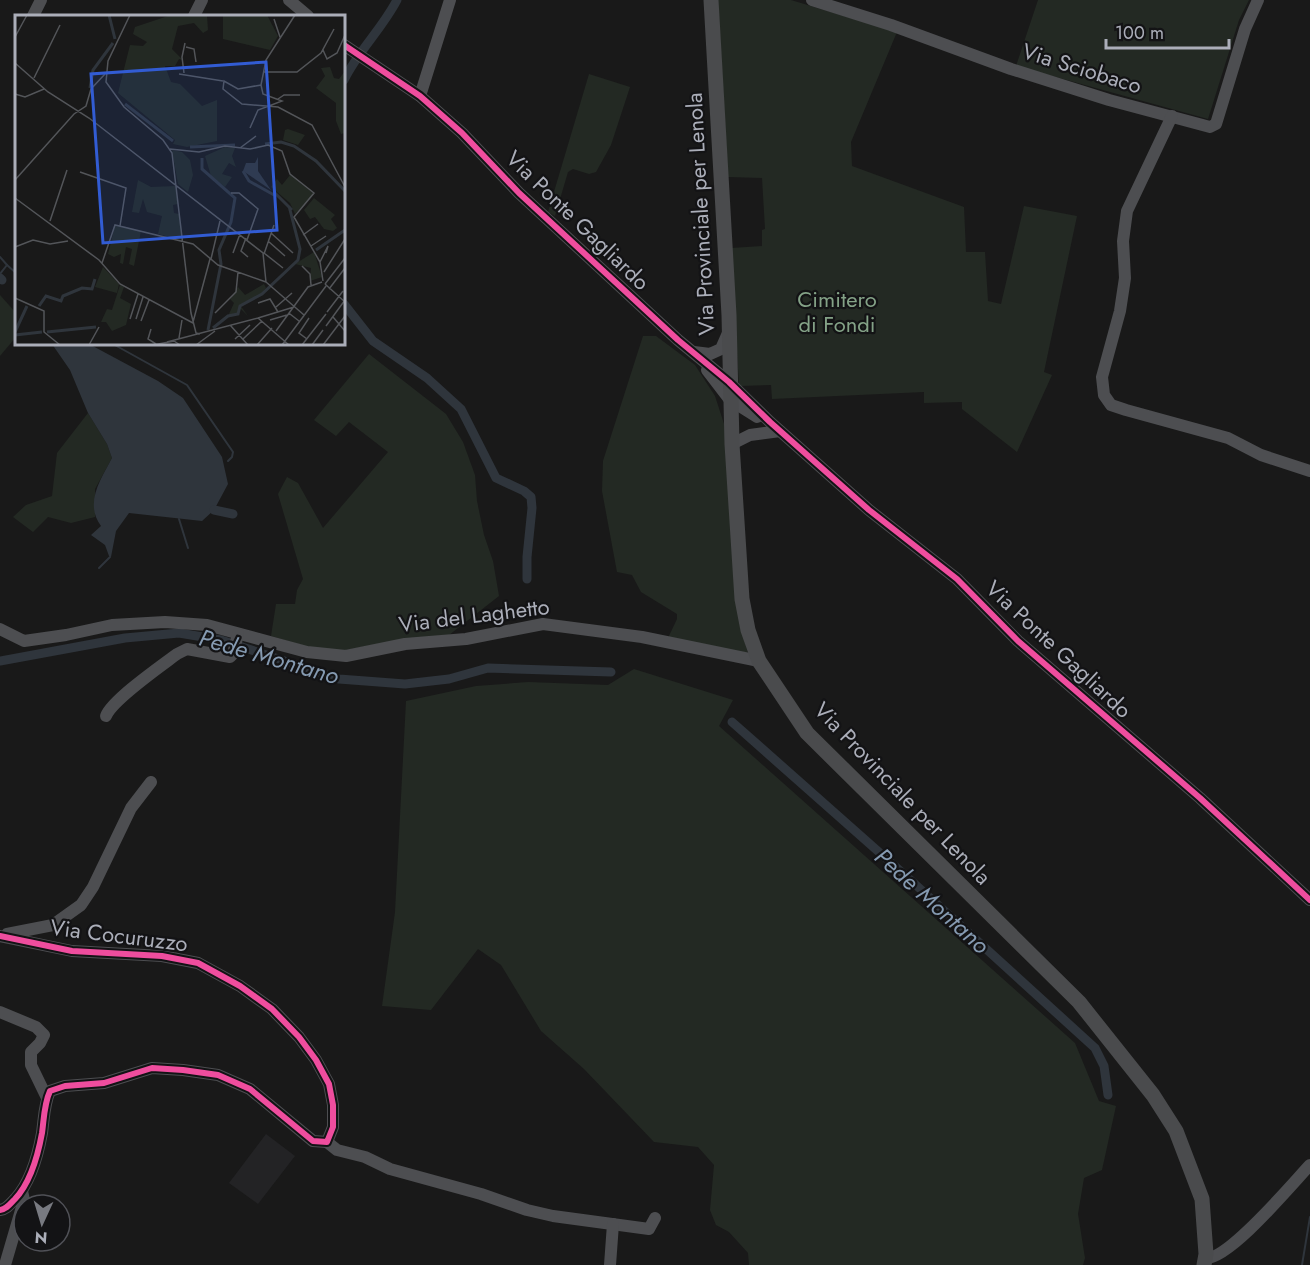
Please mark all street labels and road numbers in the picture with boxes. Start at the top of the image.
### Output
street label: Via Sciobaco [1018,35,1146,101]
street label: Via Provinciale per Lenola [678,92,722,336]
street label: Via Ponte Gagliardo [499,143,657,297]
street label: Via Ponte Gagliardo [979,573,1139,725]
street label: Via del Laghetto [397,590,551,640]
street label: Via Provinciale per Lenola [807,694,999,892]
street label: Via Cocuruzzo [48,911,190,959]

